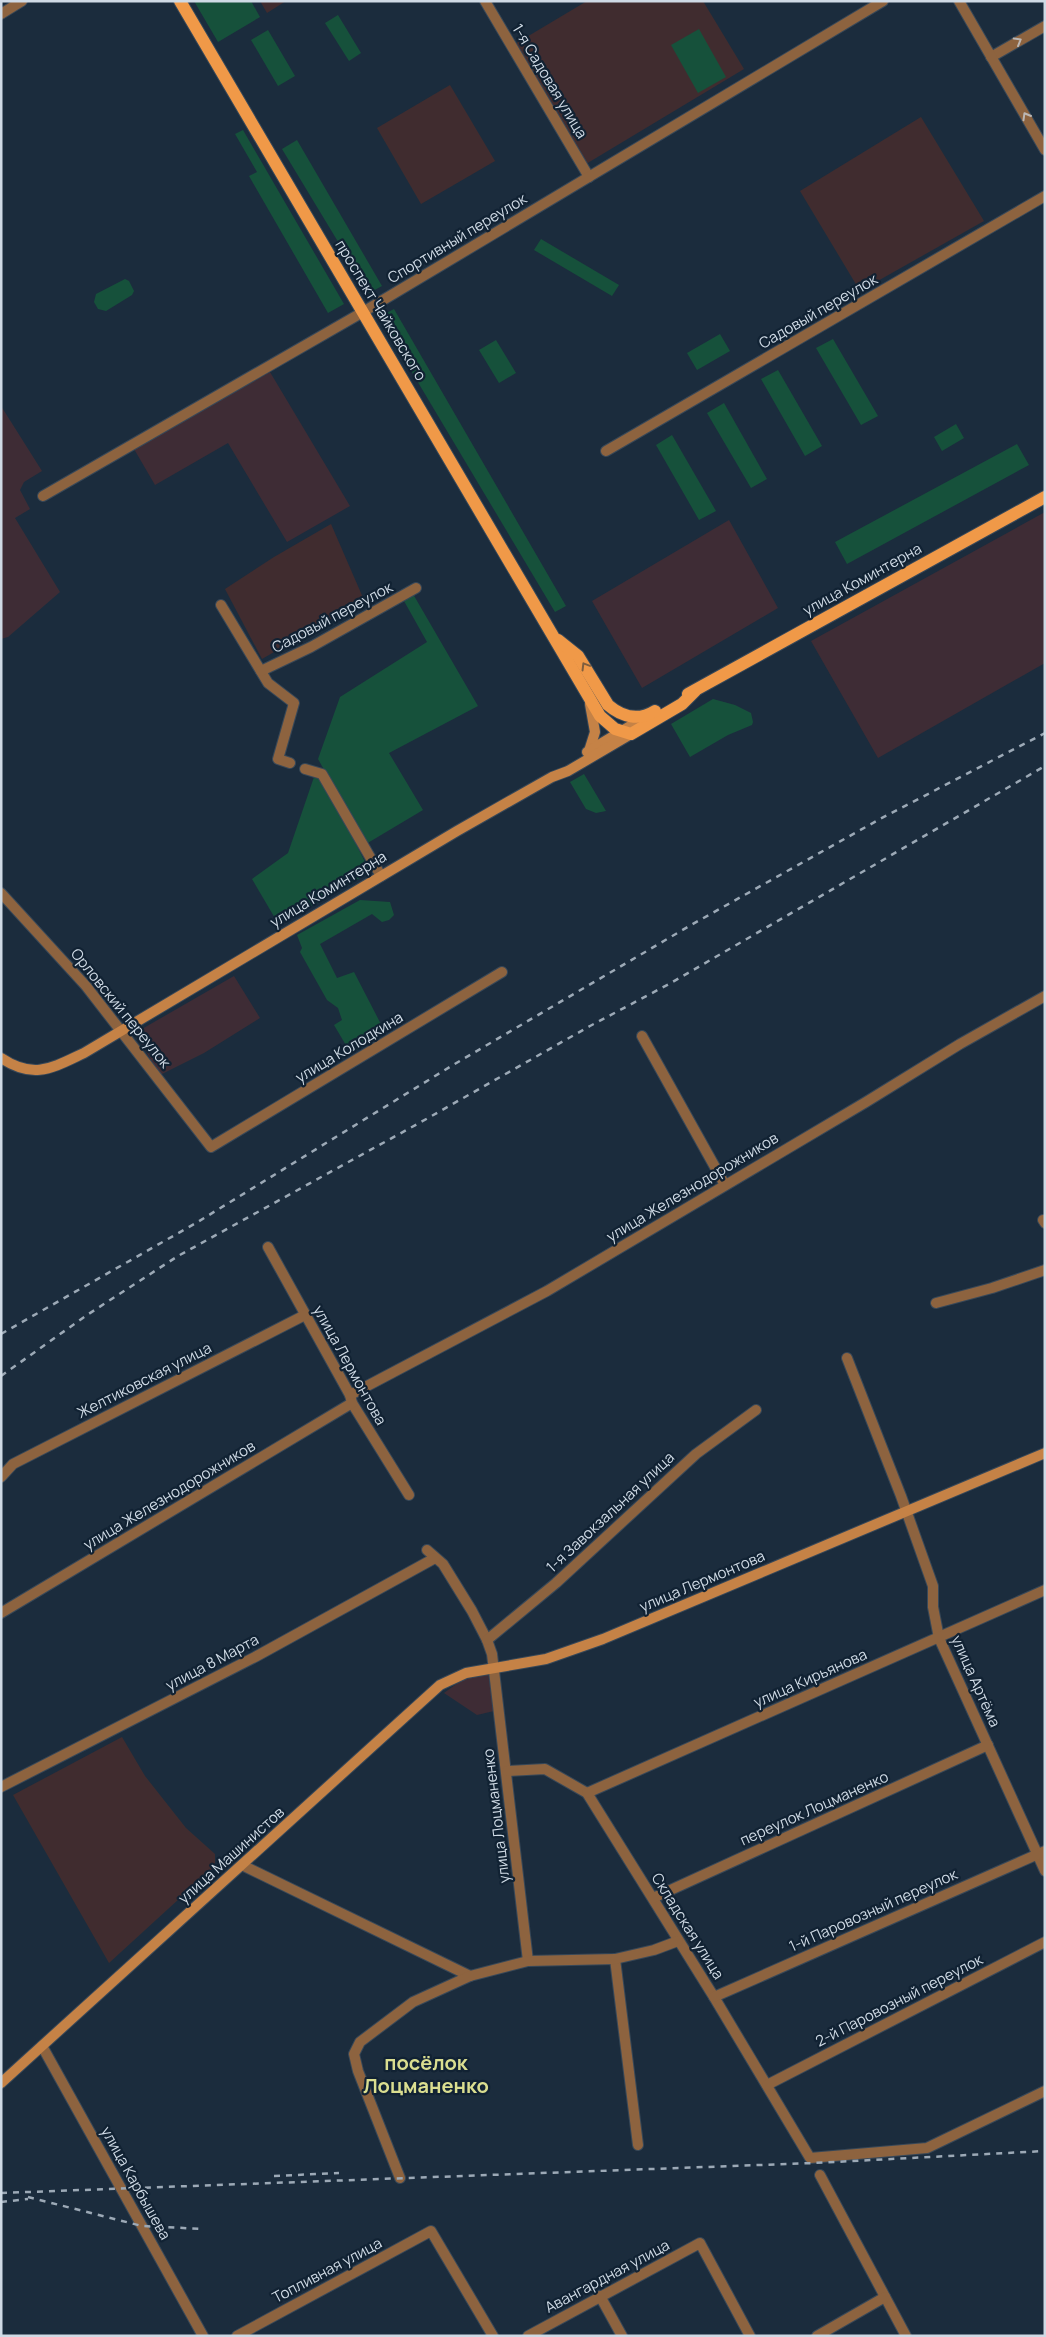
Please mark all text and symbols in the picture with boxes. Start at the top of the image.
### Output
street label: 1-я Садовая улица [507,20,593,142]
one-way arrow [1012,38,1021,48]
one-way arrow [1022,113,1032,122]
street label: Спортивный переулок [383,188,531,288]
street label: проспект Чайковского [331,236,431,384]
street label: Садовый переулок [755,268,882,354]
street label: улица Коминтерна [799,538,925,620]
street label: Садовый переулок [268,576,397,658]
one-way arrow [581,663,591,672]
street label: улица Коминтерна [266,846,390,932]
street label: Орловский переулок [66,944,176,1073]
street label: улица Колодкина [291,1007,407,1087]
street label: улица Железнодорожников [602,1127,782,1247]
street label: улица Лермонтова [308,1301,392,1429]
street label: Желтиковская улица [73,1337,215,1423]
street label: улица Железнодорожников [79,1435,259,1555]
street label: 1-я Завокзальная улица [541,1447,679,1577]
street label: улица Лермонтова [636,1545,768,1617]
street label: улица 8 Марта [162,1629,262,1695]
street label: улица Артёма [946,1632,1006,1730]
street label: улица Кирьянова [750,1644,870,1712]
street label: улица Лоцманенко [477,1747,515,1884]
street label: переулок Лоцманенко [736,1766,892,1850]
street label: улица Машинистов [173,1802,289,1908]
street label: 1-й Паровозный переулок [785,1863,961,1957]
street label: Складская улица [647,1869,729,1983]
street label: 2-й Паровозный переулок [812,1948,987,2051]
district label: посёлок Лоцманенко [363,2049,489,2099]
street label: улица Карбышева [96,2122,176,2244]
street label: Топливная улица [269,2232,385,2308]
street label: Авангардная улица [541,2234,673,2318]

